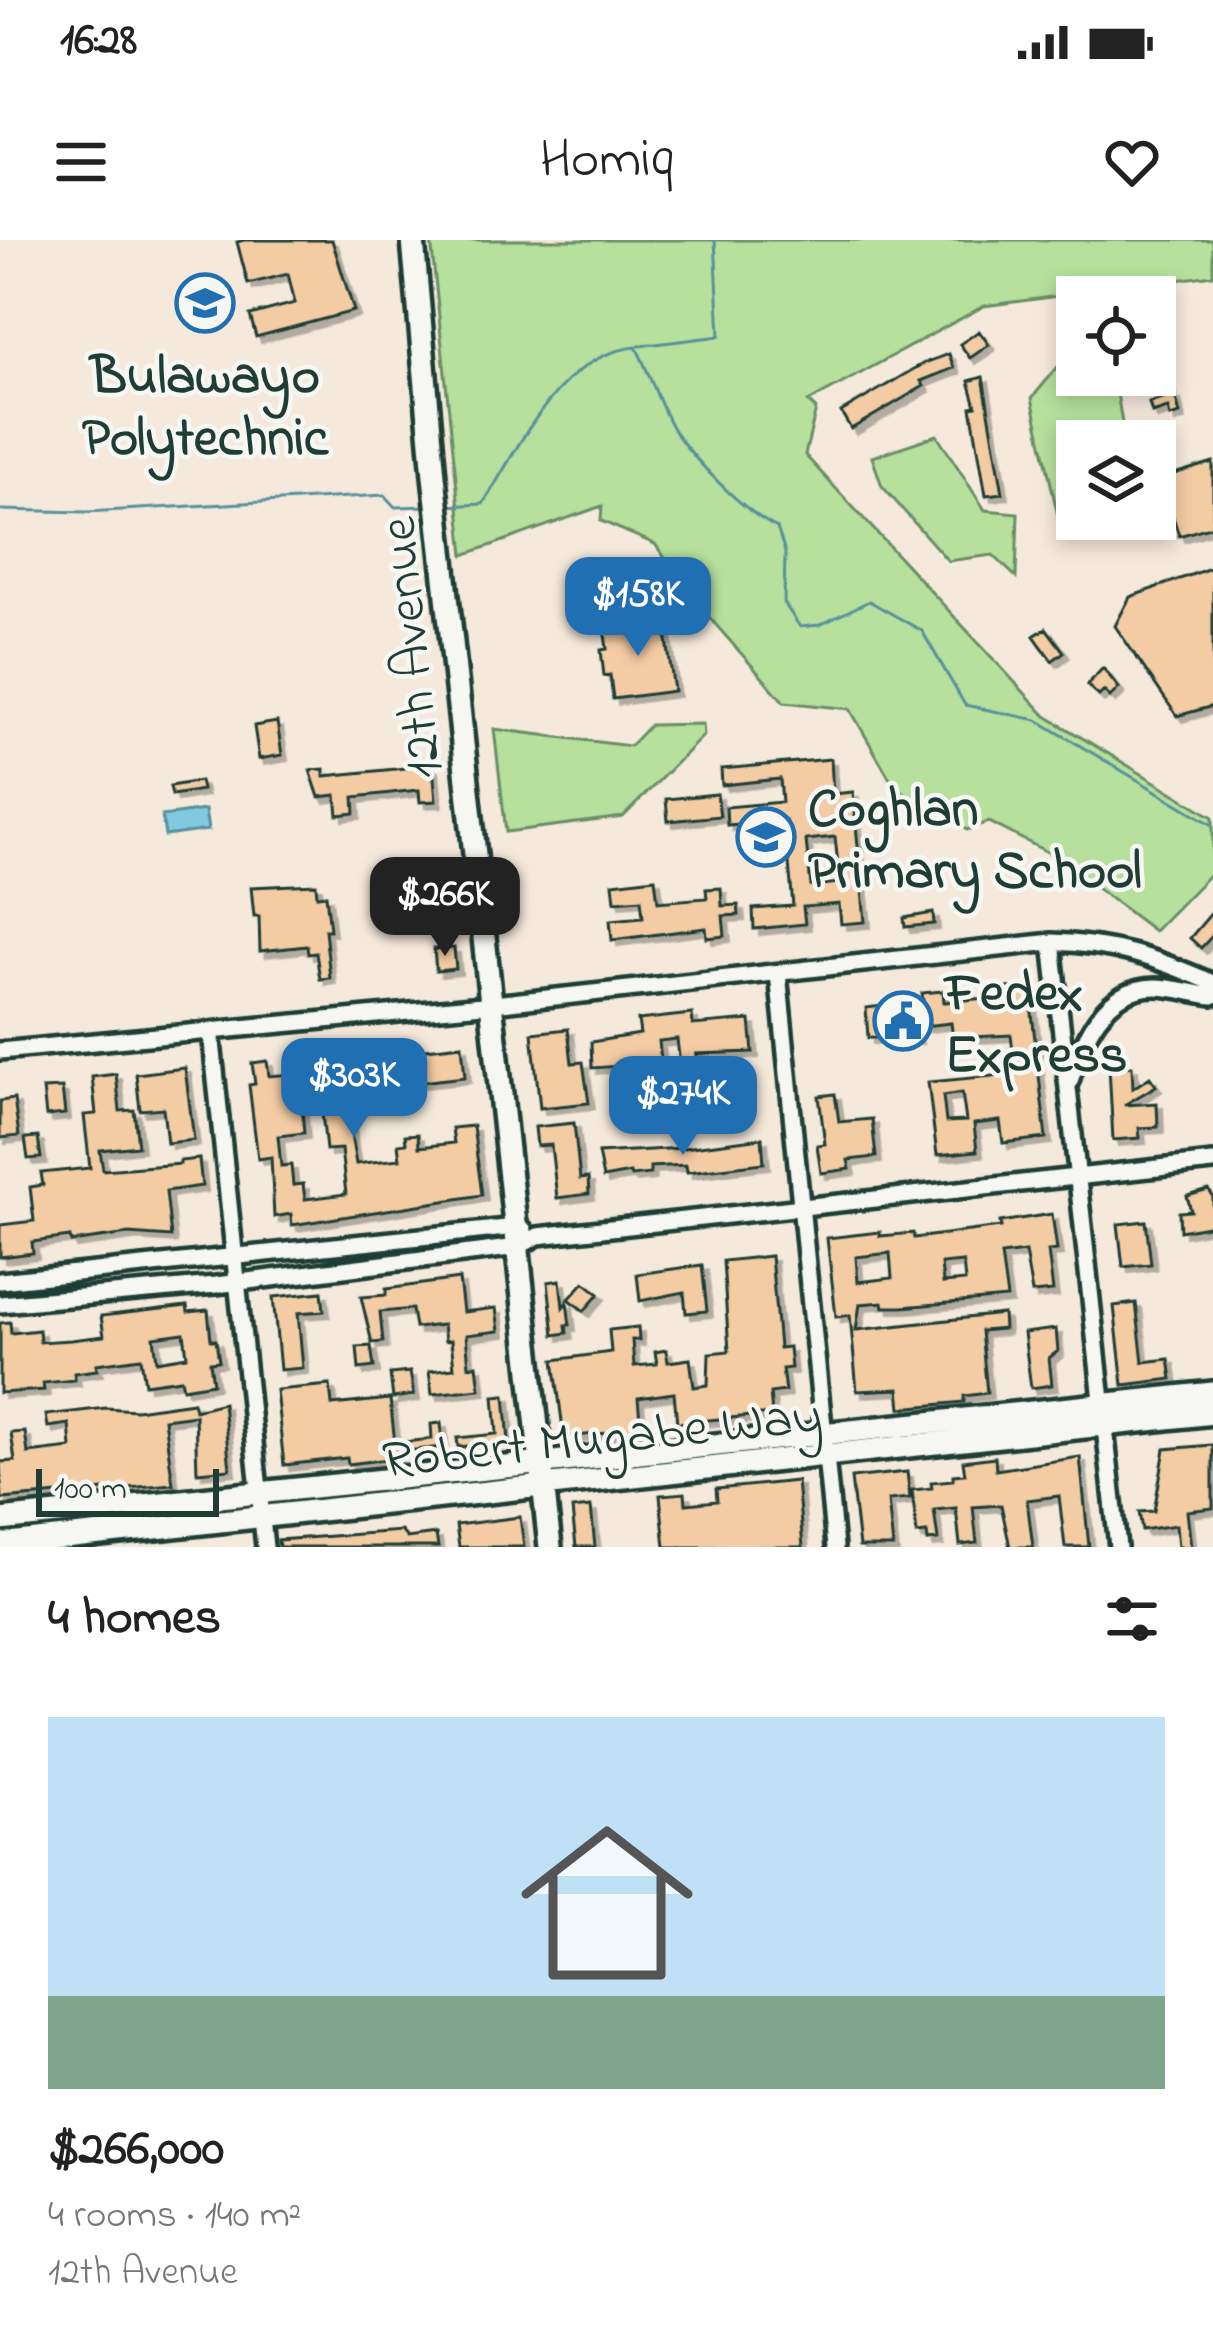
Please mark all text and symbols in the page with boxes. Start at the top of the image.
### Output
text: 16:28 [60,9,137,75]
text: Homiq [540,123,673,201]
icon: menu [48,129,114,195]
icon: heart [1099,129,1165,195]
school or university icon: Bulawayo Polytechnic [174,272,236,334]
map controls [1056,276,1176,540]
button: locate [1056,276,1176,396]
place label: Bulawayo Polytechnic [82,340,329,481]
button: layers [1056,420,1176,540]
street label: 12th Avenue [361,512,466,782]
pin: $158K [554,557,722,659]
text: $158K [592,567,684,624]
place label: Coghlan Primary School [808,773,1142,914]
school or university icon: Coghlan Primary School [735,806,797,868]
pin: $266K [361,857,529,959]
text: $266K [397,867,493,924]
place label: Fedex Express [943,957,1127,1097]
public building icon: Fedex Express [872,990,934,1052]
pin: $303K [270,1038,438,1140]
text: $303K [308,1048,400,1105]
pin: $274K [599,1056,767,1158]
text: $274K [636,1066,730,1123]
street label: Robert Mugabe Way [379,1379,826,1504]
scale bar [36,1463,219,1516]
text: 100 m [54,1466,127,1514]
text: 4 homes [48,1582,221,1657]
icon: filters [1099,1586,1165,1652]
icon: home [499,1795,715,2011]
text: $266,000 [48,2113,224,2188]
text: 4 rooms · 140 m² [48,2188,301,2245]
text: 12th Avenue [48,2245,238,2302]

